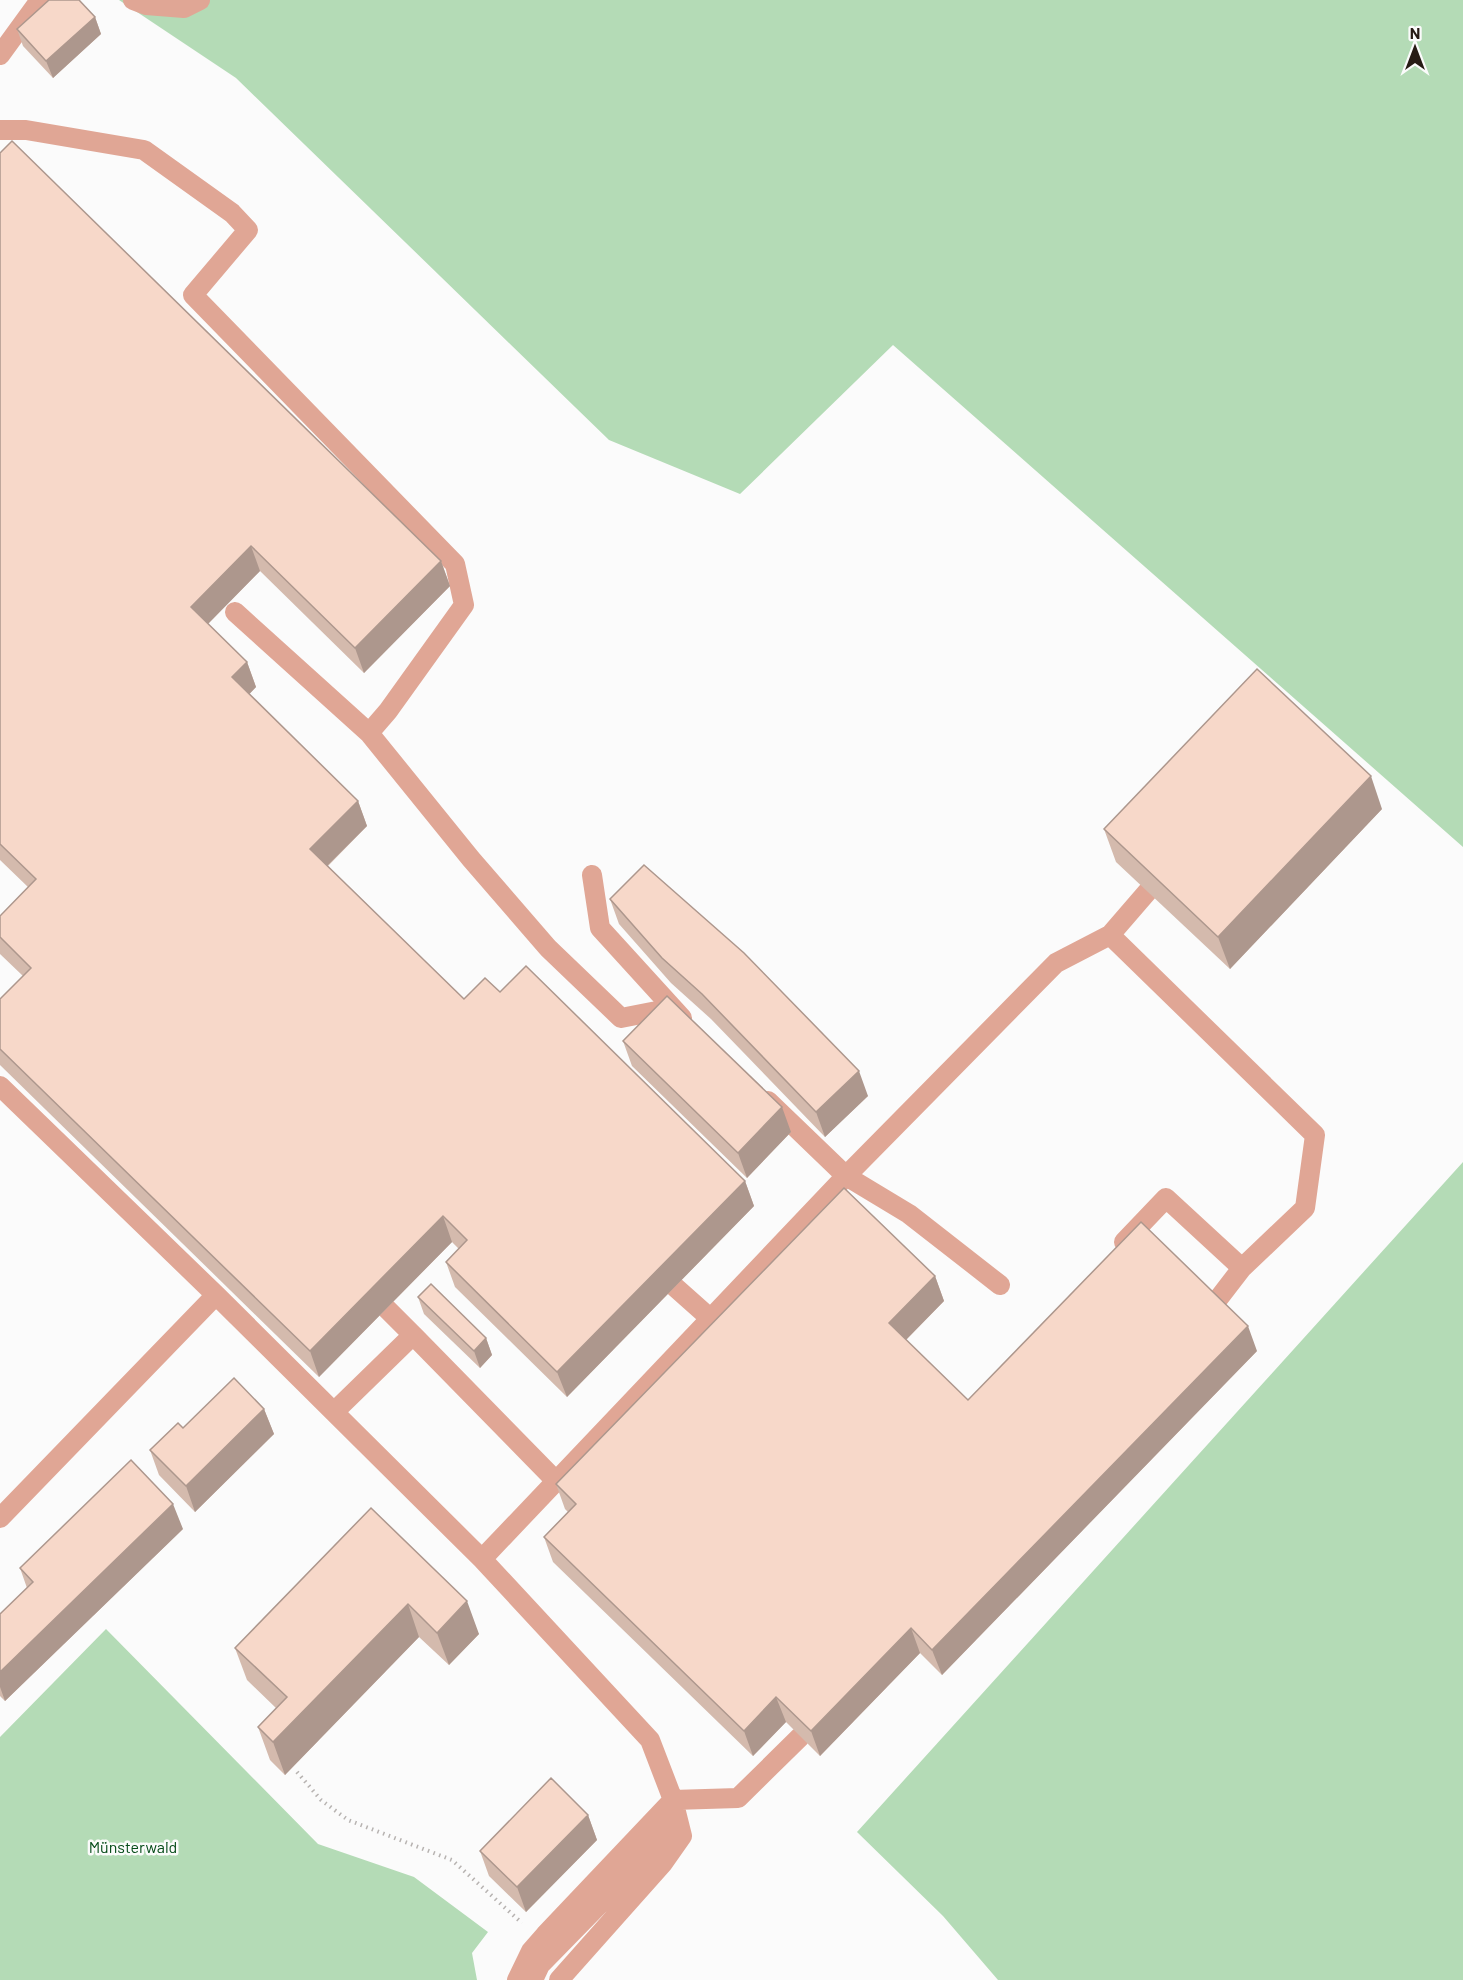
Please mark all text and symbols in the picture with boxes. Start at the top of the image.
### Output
north arrow [1385,18,1445,78]
text: N [1410,23,1420,42]
park label: Münsterwald [89,1837,177,1856]

